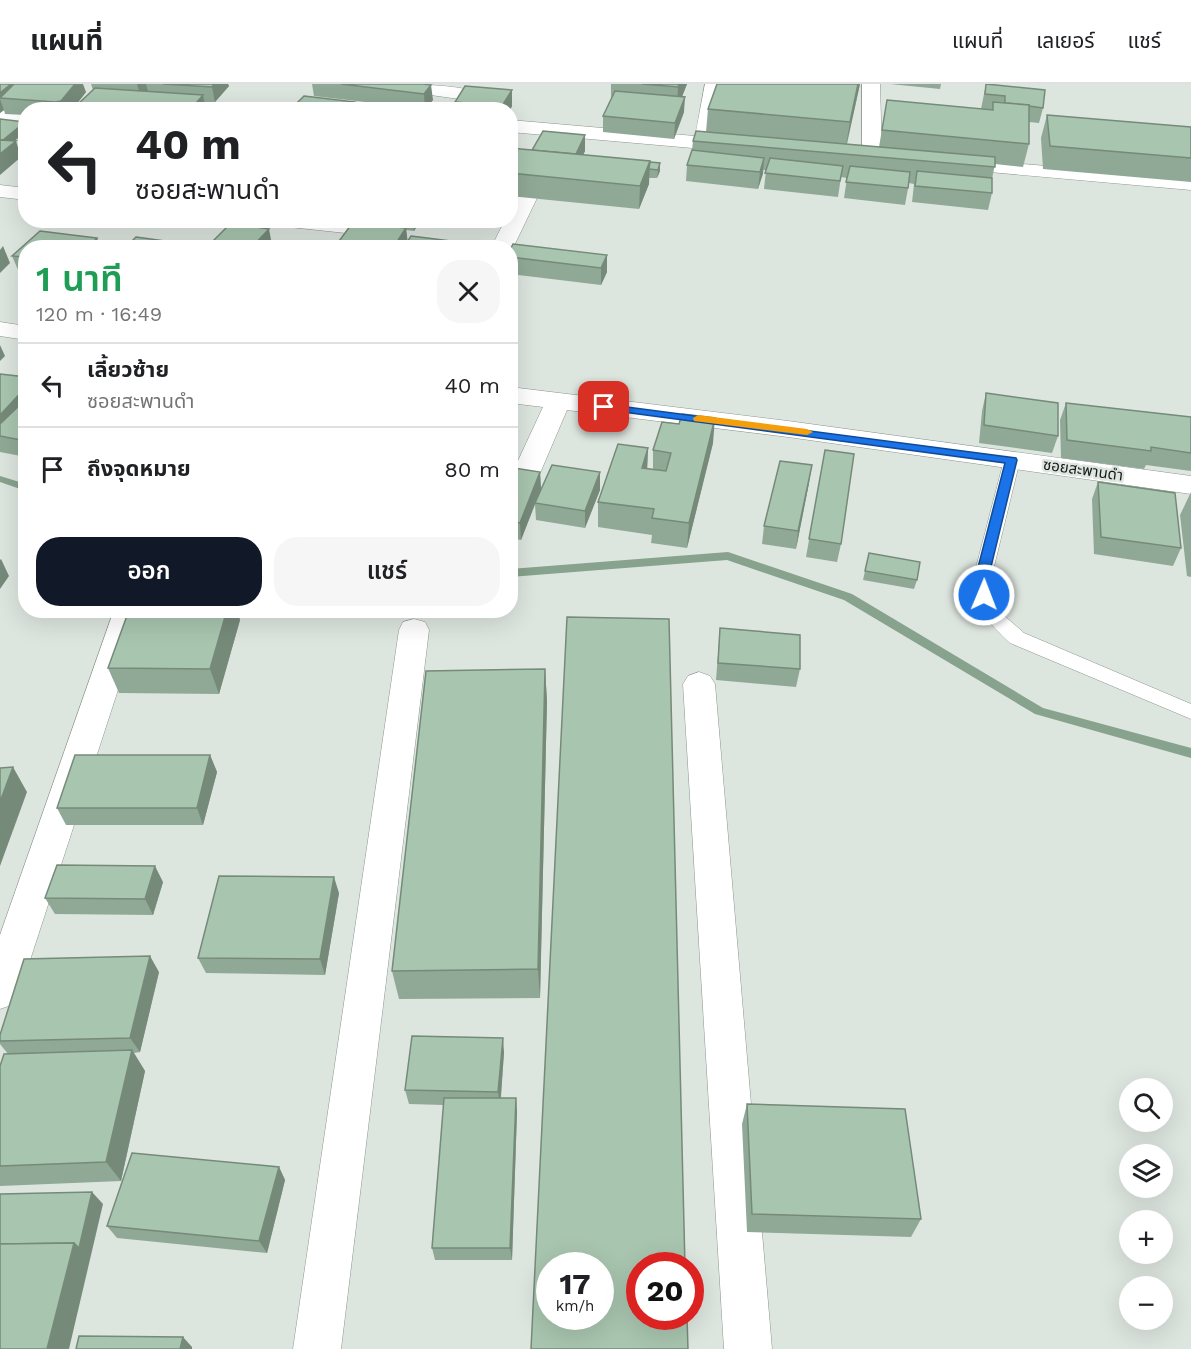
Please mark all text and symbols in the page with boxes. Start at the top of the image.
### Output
text: แผนที่ [30,24,103,57]
text: แผนที่ [952,28,1003,53]
text: เลเยอร์ [1036,28,1095,53]
text: แชร์ [1128,28,1161,53]
text: 40 m [135,120,241,169]
icon: left [36,126,114,204]
text: ซอยสะพานดำ [135,174,280,206]
text: 1 นาที [36,258,123,300]
button: close [437,260,500,323]
text: 120 m · 16:49 [36,302,162,326]
text: เลี้ยวซ้าย [87,357,169,382]
icon: left [36,369,69,402]
text: 40 m [444,373,500,398]
pin [578,381,629,432]
text: ซอยสะพานดำ [87,389,194,413]
icon: arrive [587,390,620,423]
icon: arrive [36,453,69,486]
street label: ซอยสะพานดำ [1042,455,1124,485]
text: ถึงจุดหมาย [87,456,191,481]
text: 80 m [444,457,500,482]
button: ออก [36,537,262,606]
button: แชร์ [274,537,500,606]
position arrow [952,563,1016,627]
map controls [1119,1078,1173,1330]
button: search [1119,1078,1173,1132]
button: layers [1119,1144,1173,1198]
button: + [1119,1210,1173,1264]
speed limit sign: 20 [626,1252,704,1330]
text: 17 [559,1266,591,1301]
button: − [1119,1276,1173,1330]
text: km/h [556,1297,594,1315]

